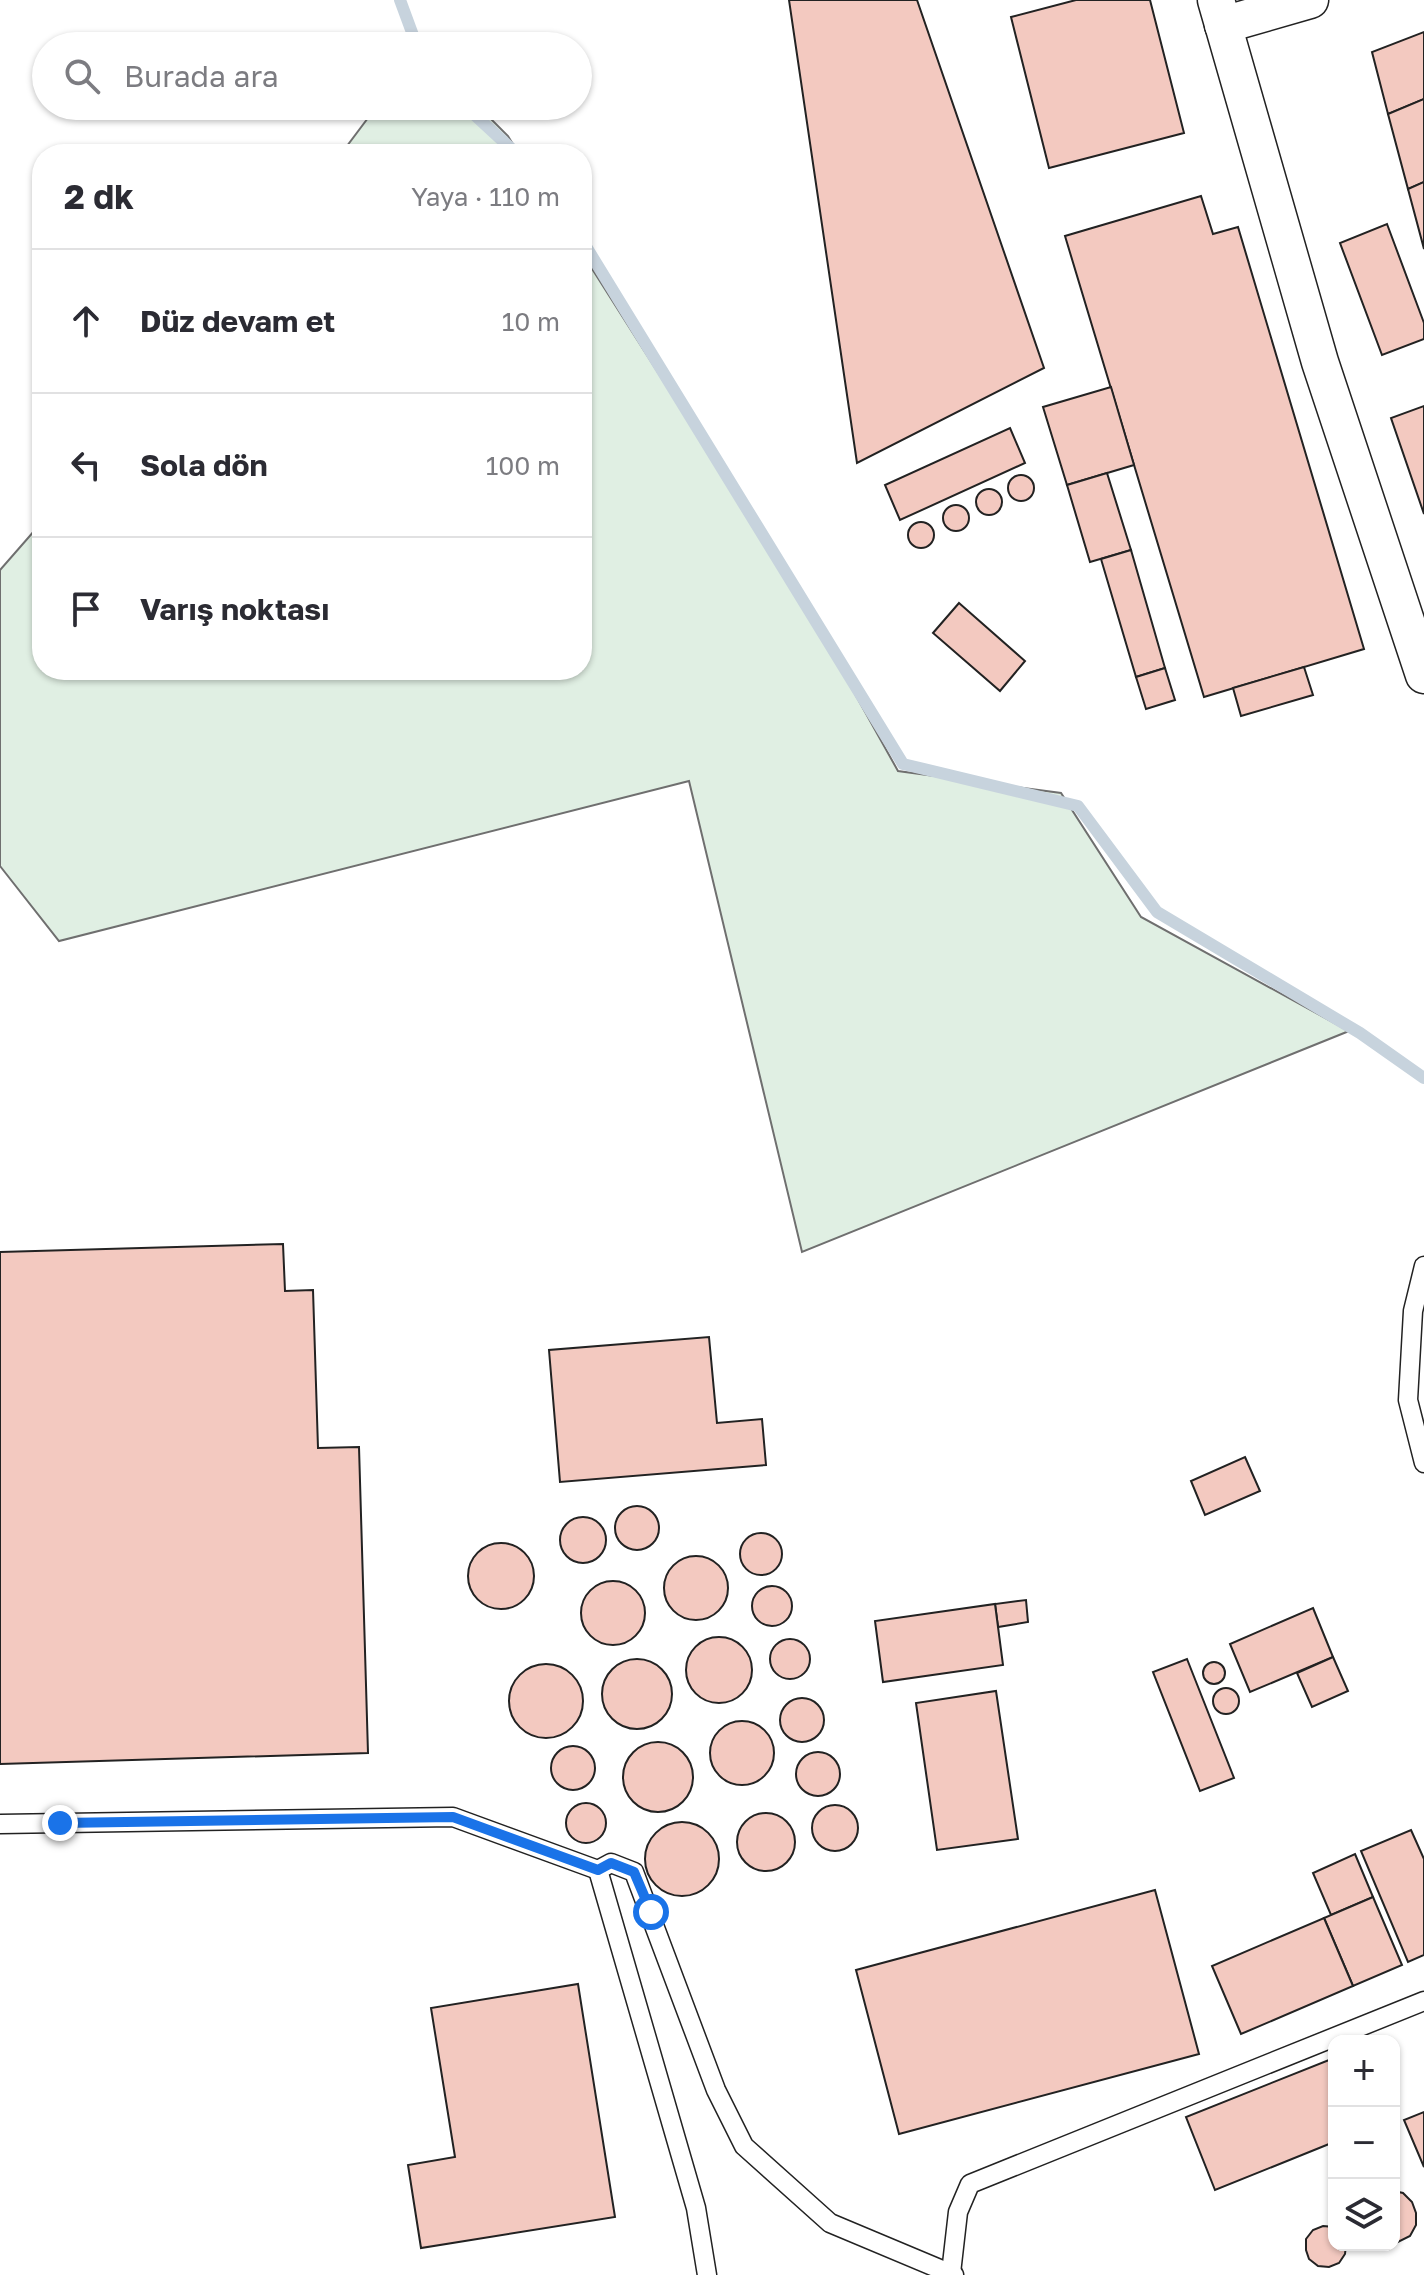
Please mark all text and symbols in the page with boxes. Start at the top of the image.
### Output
search box [32,32,592,120]
icon: search [60,54,104,98]
text: Burada ara [124,58,279,94]
text: 2 dk [64,176,134,216]
text: Yaya · 110 m [411,181,560,212]
icon: ahead [64,299,108,343]
text: Düz devam et [140,303,335,339]
text: 10 m [502,306,560,337]
icon: left [64,443,108,487]
text: Sola dön [140,447,268,483]
text: 100 m [486,450,560,481]
icon: arrive [64,587,108,631]
text: Varış noktası [140,591,329,627]
route end [42,1805,78,1841]
route start [633,1894,669,1930]
map controls [1328,2035,1400,2251]
button: + [1328,2035,1400,2107]
button: − [1328,2107,1400,2179]
button: layers [1328,2179,1400,2251]

